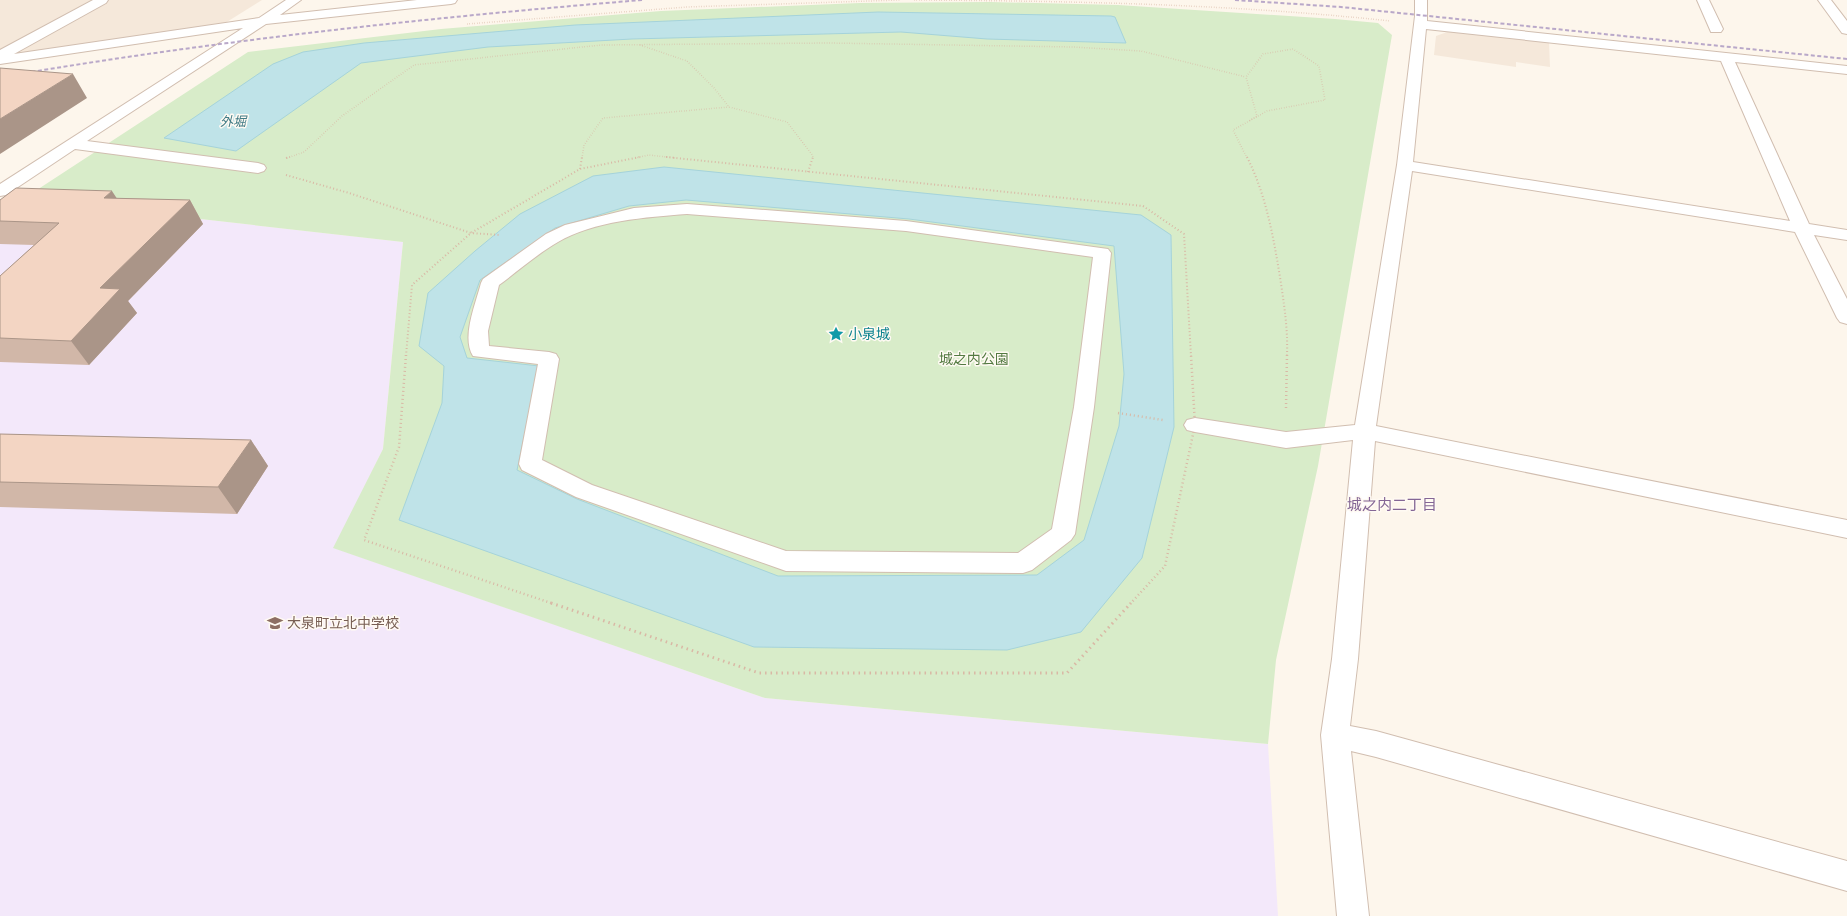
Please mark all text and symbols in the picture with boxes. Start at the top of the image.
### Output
water label: 外堀 [220,113,248,129]
place icon: 小泉城 [827,325,845,343]
place label: 小泉城 [848,325,890,343]
park label: 城之内公園 [939,350,1009,368]
district label: 城之内二丁目 [1347,496,1437,514]
school or university icon: 大泉町立北中学校 [266,614,284,632]
place label: 大泉町立北中学校 [287,614,399,632]

